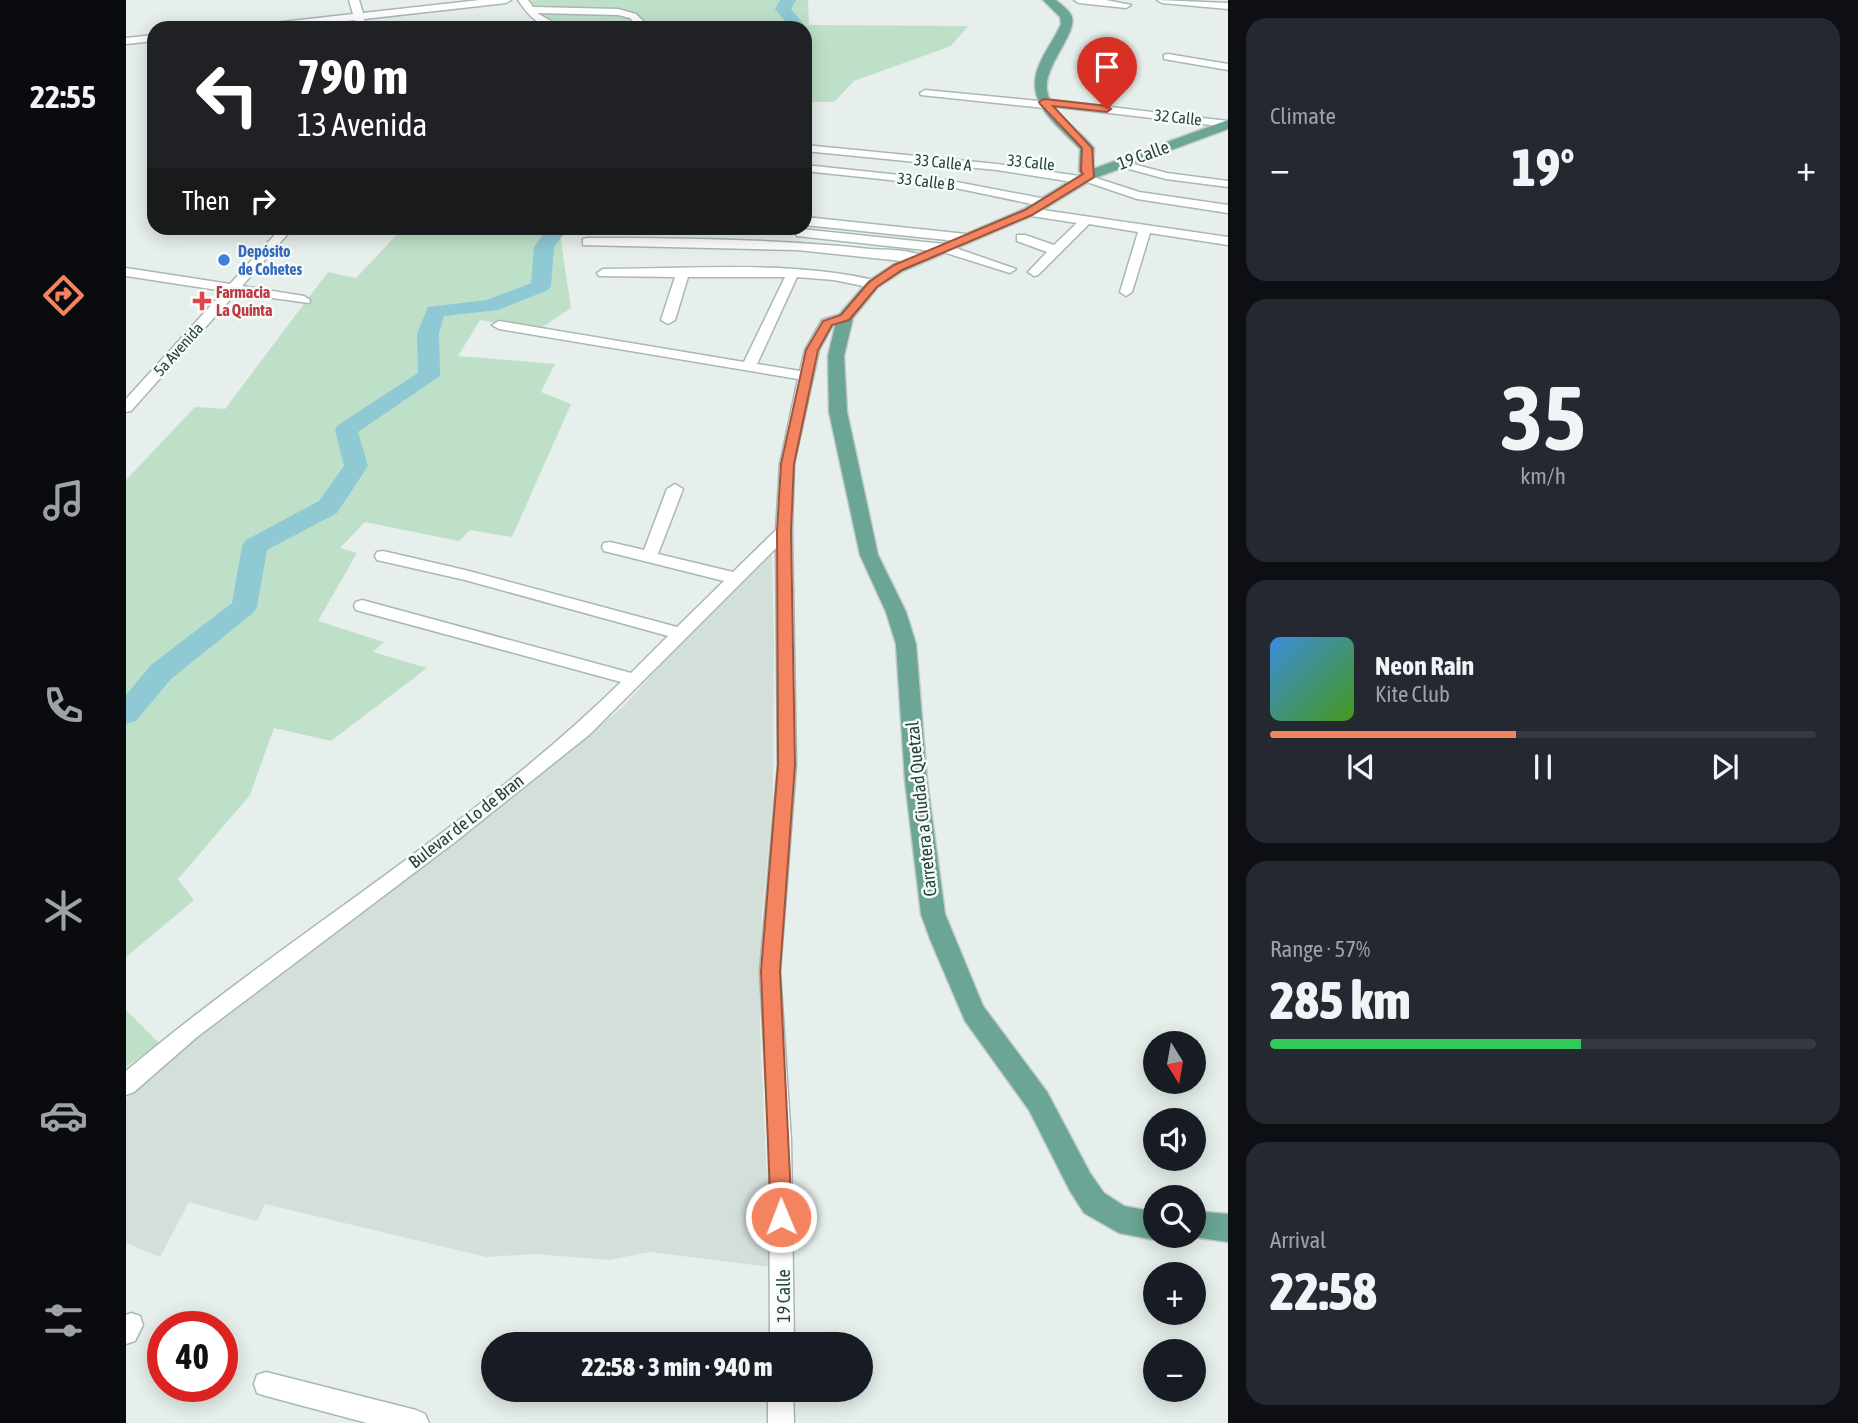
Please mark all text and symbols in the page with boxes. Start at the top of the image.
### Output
pin [1077,37,1137,109]
text: 790 m [297,48,408,104]
icon: arrive [1088,48,1126,86]
icon: left [182,49,273,140]
text: 22:55 [30,78,96,115]
text: Climate [1270,103,1336,129]
text: 13 Avenida [297,106,427,143]
street label: 32 Calle [1153,106,1203,128]
street label: 19 Calle [1114,136,1172,174]
text: 19° [1511,137,1575,197]
text: − [1270,146,1290,189]
text: + [1796,146,1816,189]
street label: 33 Calle A [913,150,973,174]
street label: 33 Calle [1006,151,1056,173]
street label: 33 Calle B [896,169,956,193]
icon: right [244,182,282,220]
text: Then [182,186,230,216]
place label: Depósito de Cohetes [238,242,302,278]
marker: Depósito de Cohetes [216,252,232,268]
icon: directions [39,271,88,320]
place label: Farmacia La Quinta [216,283,272,319]
marker: Farmacia La Quinta [194,293,210,309]
street label: 5a Avenida [150,319,206,379]
text: 35 [1500,365,1586,469]
text: km/h [1520,463,1566,489]
icon: music [39,476,88,525]
text: Neon Rain [1375,651,1474,681]
icon: phone [39,681,88,730]
text: Kite Club [1375,681,1450,707]
street label: Carretera a Ciudad Quetzal [901,720,941,898]
icon: previous [1342,748,1380,786]
icon: pause [1524,748,1562,786]
icon: next [1706,748,1744,786]
street label: Bulevar de Lo de Bran [404,770,528,872]
icon: climate [39,886,88,935]
text: Range · 57% [1270,936,1370,962]
text: 285 km [1270,970,1411,1030]
north arrow [1143,1031,1206,1094]
map controls [1143,1031,1206,1402]
icon: car [39,1091,88,1140]
button: sound [1143,1108,1206,1171]
position arrow [744,1180,818,1254]
button: search [1143,1185,1206,1248]
text: Arrival [1270,1227,1326,1253]
text: 22:58 [1270,1261,1377,1321]
button: + [1143,1262,1206,1325]
street label: 19 Calle [773,1269,794,1323]
icon: filters [39,1296,88,1345]
speed limit sign: 40 [147,1311,238,1402]
button: − [1143,1339,1206,1402]
text: 22:58 · 3 min · 940 m [582,1352,772,1382]

